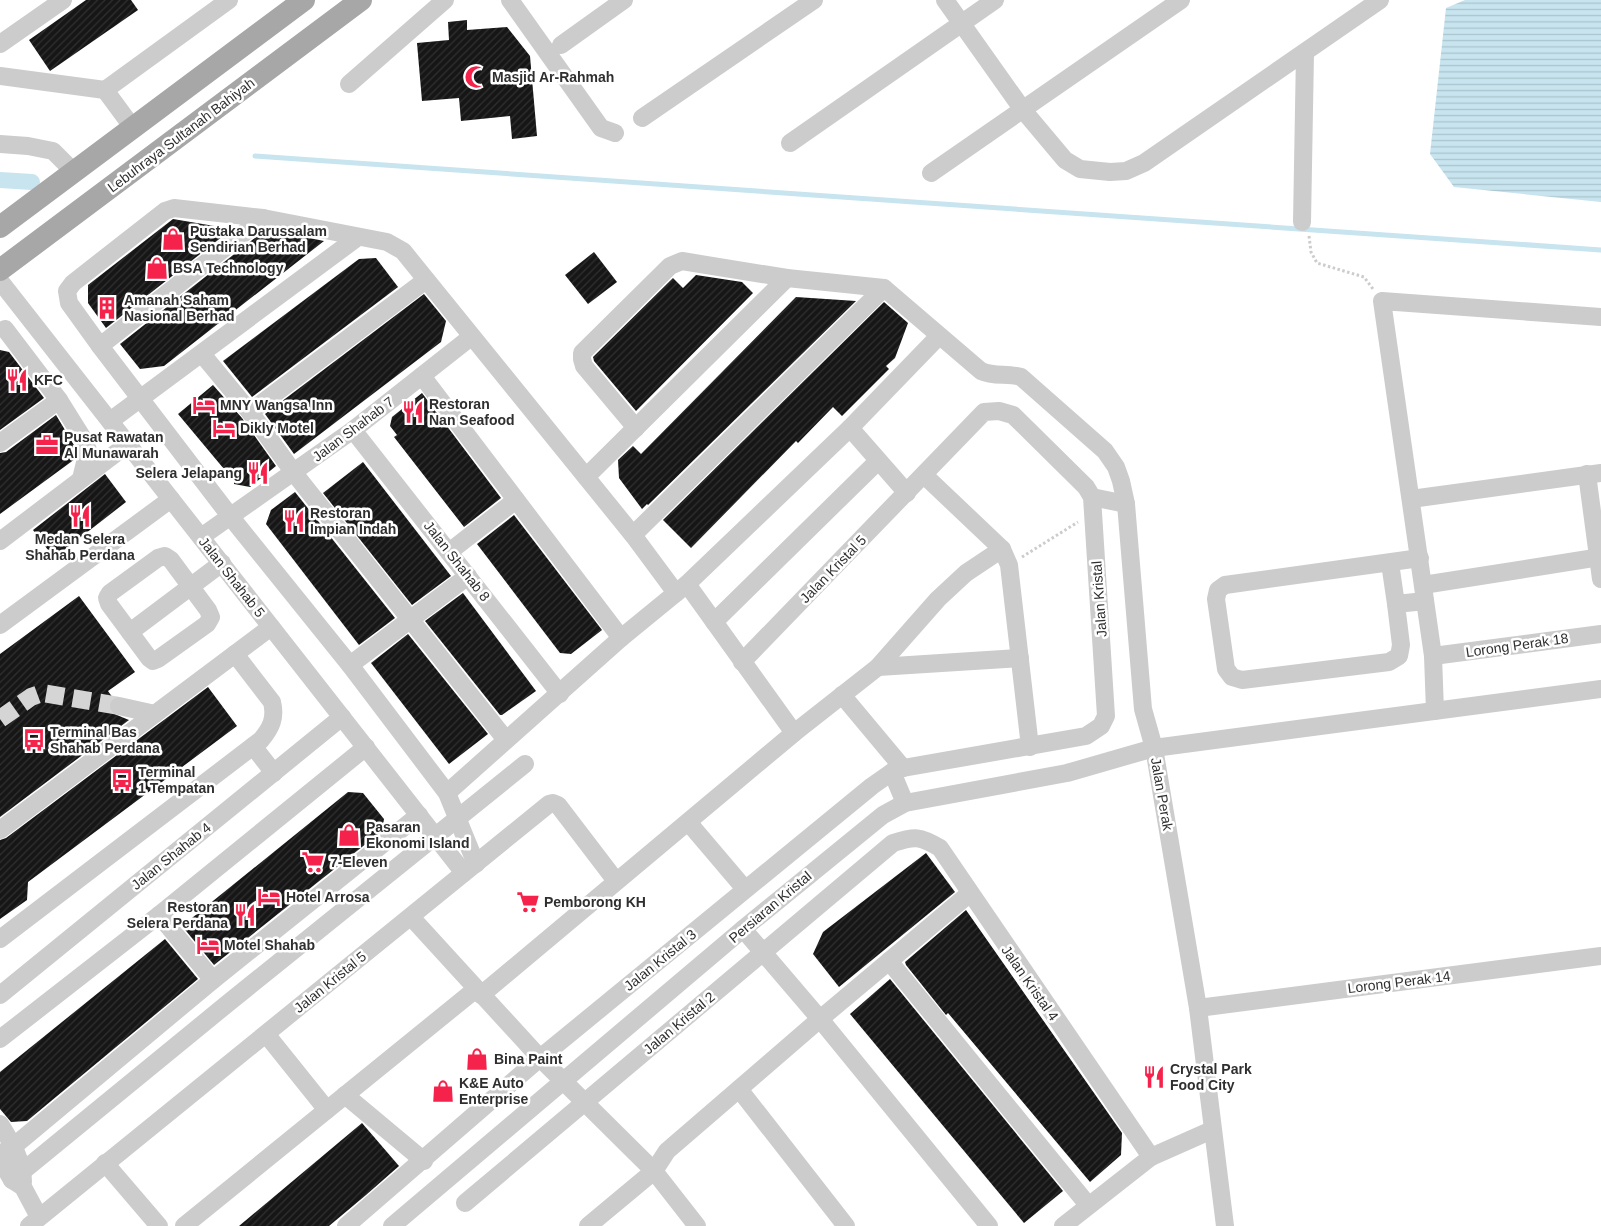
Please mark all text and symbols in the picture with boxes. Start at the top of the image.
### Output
mosque icon: Masjid Ar-Rahmah [463,64,489,90]
place label: Masjid Ar-Rahmah [492,69,614,85]
street label: Lebuhraya Sultanah Bahiyah [104,75,258,195]
place label: Pustaka Darussalam Sendirian Berhad [190,223,327,255]
shop icon: Pustaka Darussalam Sendirian Berhad [160,226,186,252]
shop icon: BSA Technology [144,255,170,281]
place label: BSA Technology [173,260,284,276]
place label: Amanah Saham Nasional Berhad [124,292,234,324]
building icon: Amanah Saham Nasional Berhad [94,295,120,321]
restaurant icon: KFC [4,367,30,393]
place label: KFC [34,372,63,388]
hotel icon: MNY Wangsa Inn [191,392,217,418]
street label: Jalan Shahab 7 [309,393,397,465]
place label: Restoran Nan Seafood [429,396,515,428]
place label: MNY Wangsa Inn [220,397,333,413]
restaurant icon: Restoran Nan Seafood [400,399,426,425]
hotel icon: Dikly Motel [211,415,237,441]
place label: Dikly Motel [240,420,314,436]
place label: Pusat Rawatan Al Munawarah [64,429,164,461]
office icon: Pusat Rawatan Al Munawarah [34,432,60,458]
restaurant icon: Selera Jelapang [245,460,271,486]
place label: Selera Jelapang [135,465,242,481]
restaurant icon: Medan Selera Shahab Perdana [67,503,93,529]
place label: Restoran Impian Indah [310,505,396,537]
restaurant icon: Restoran Impian Indah [281,508,307,534]
street label: Jalan Shahab 8 [421,518,493,604]
place label: Medan Selera Shahab Perdana [25,531,135,563]
street label: Jalan Kristal 5 [797,532,869,606]
street label: Jalan Shahab 5 [196,534,268,620]
street label: Jalan Kristal [1088,560,1110,638]
street label: Lorong Perak 18 [1465,630,1570,660]
place label: Terminal Bas Shahab Perdana [50,724,160,756]
bus stop icon: Terminal Bas Shahab Perdana [21,727,47,753]
street label: Jalan Perak [1148,756,1176,833]
place label: Terminal 1 Tempatan [138,764,215,796]
bus stop icon: Terminal 1 Tempatan [109,767,135,793]
street label: Jalan Shahab 4 [128,819,214,893]
place label: Pasaran Ekonomi Island [366,819,469,851]
shop icon: Pasaran Ekonomi Island [336,822,362,848]
supermarket icon: 7-Eleven [300,849,326,875]
place label: 7-Eleven [330,854,388,870]
street label: Persiaran Kristal [726,868,814,946]
hotel icon: Hotel Arrosa [256,884,282,910]
place label: Hotel Arrosa [286,889,370,905]
supermarket icon: Pemborong KH [515,889,541,915]
place label: Pemborong KH [544,894,646,910]
place label: Restoran Selera Perdana [127,899,228,931]
restaurant icon: Restoran Selera Perdana [232,902,258,928]
street label: Jalan Kristal 3 [621,926,699,994]
hotel icon: Motel Shahab [195,932,221,958]
place label: Motel Shahab [224,937,315,953]
street label: Jalan Kristal 4 [998,942,1062,1024]
street label: Jalan Kristal 5 [291,948,369,1016]
street label: Lorong Perak 14 [1347,968,1452,996]
street label: Jalan Kristal 2 [640,988,718,1057]
shop icon: Bina Paint [464,1046,490,1072]
place label: Bina Paint [494,1051,563,1067]
place label: Crystal Park Food City [1170,1061,1252,1093]
restaurant icon: Crystal Park Food City [1141,1064,1167,1090]
place label: K&E Auto Enterprise [459,1075,528,1107]
shop icon: K&E Auto Enterprise [430,1078,456,1104]

